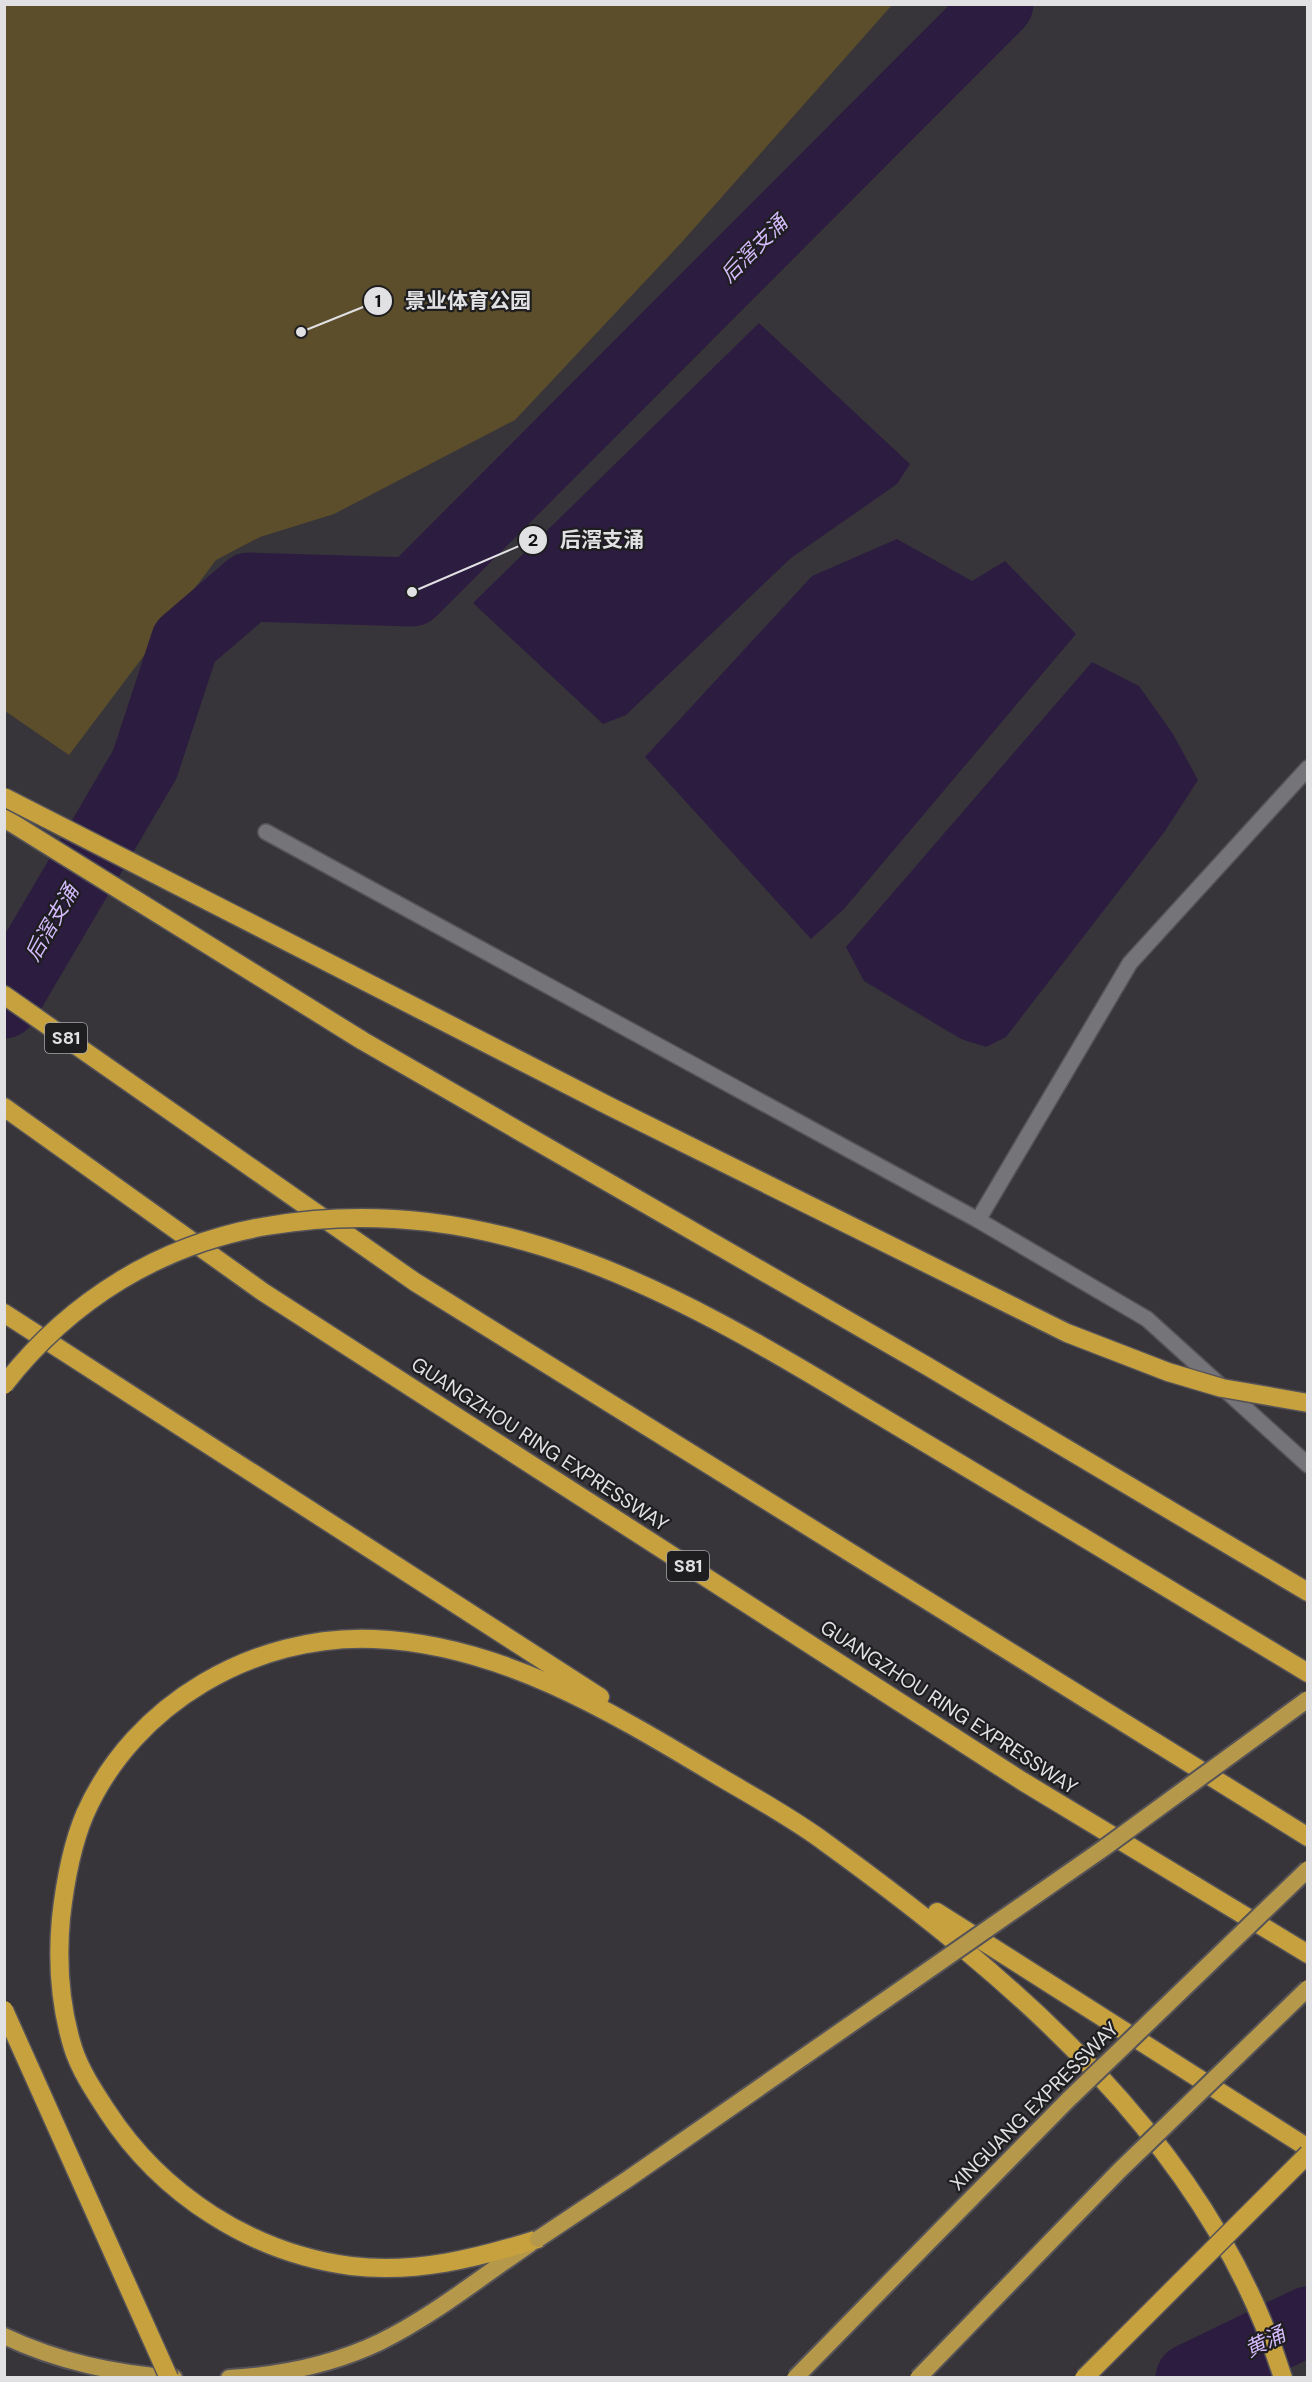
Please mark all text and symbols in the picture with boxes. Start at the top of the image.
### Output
water label: 后滘支涌 [714,208,795,289]
callout: 景业体育公园 [363,282,543,321]
text: 景业体育公园 [405,287,531,315]
text: 1 [375,289,381,313]
callout: 后滘支涌 [518,520,656,559]
text: 后滘支涌 [560,526,644,554]
text: 2 [528,528,538,552]
water label: 后滘支涌 [19,878,86,966]
road number: S81 [45,1023,87,1053]
street label: GUANGZHOU RING EXPRESSWAY [406,1351,674,1537]
road number: S81 [667,1551,709,1581]
street label: GUANGZHOU RING EXPRESSWAY [815,1614,1083,1800]
street label: XINGUANG EXPRESSWAY [944,2016,1124,2196]
water label: 黄涌 [1240,2319,1292,2364]

